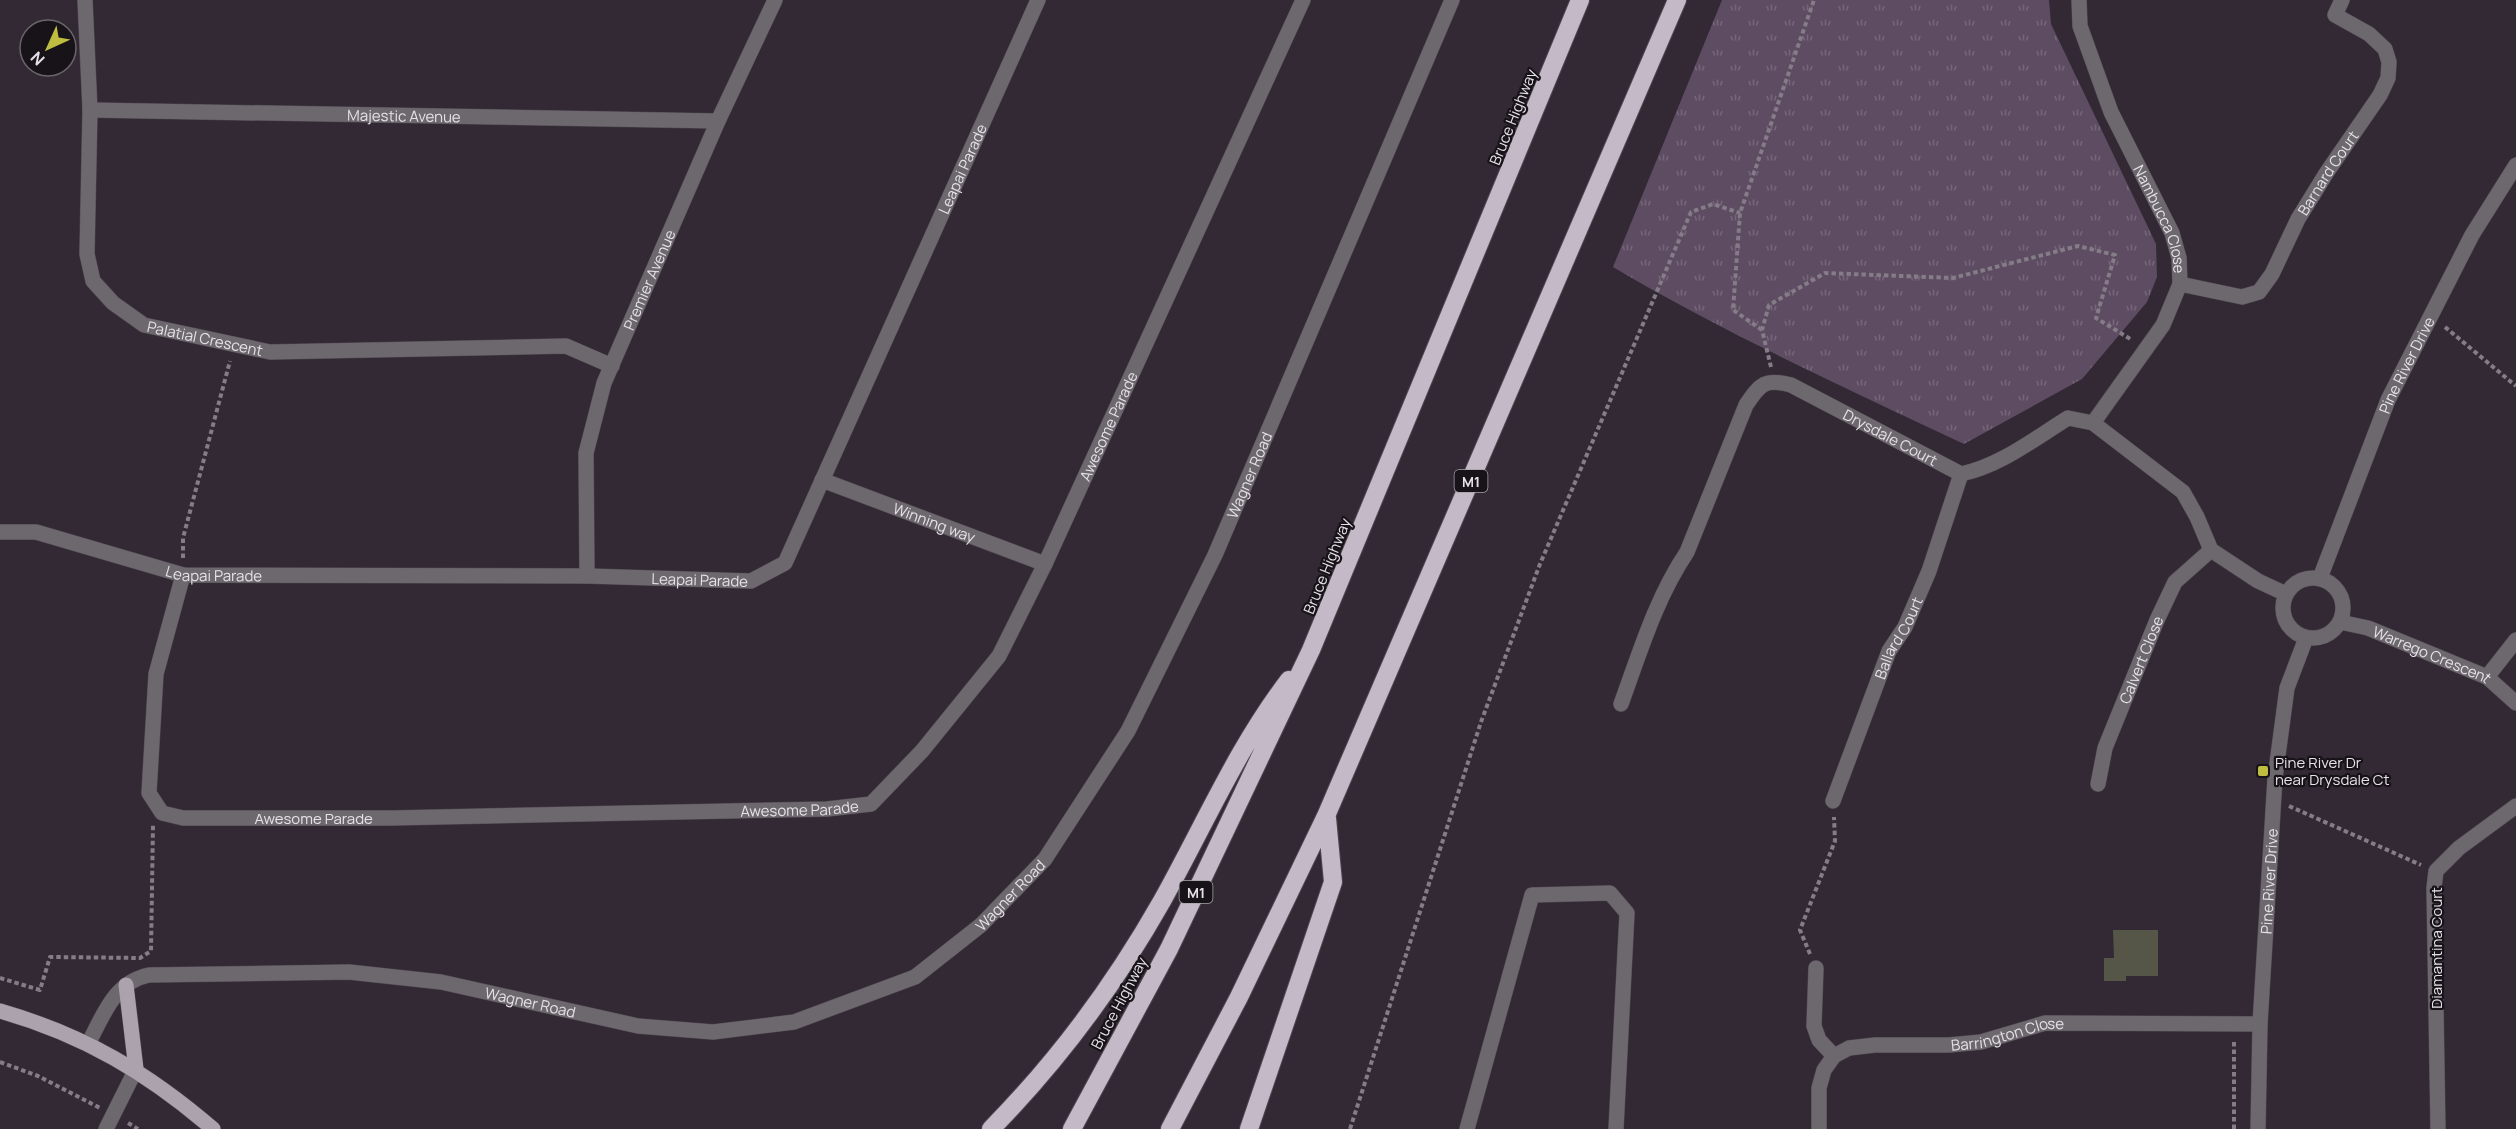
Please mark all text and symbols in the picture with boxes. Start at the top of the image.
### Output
north arrow [18,18,78,78]
text: N [26,47,49,70]
street label: Bruce Highway [1484,66,1542,168]
street label: Majestic Avenue [347,104,461,127]
street label: Leapai Parade [933,120,992,217]
street label: Barnard Court [2292,126,2363,219]
street label: Nambucca Close [2129,161,2190,274]
street label: Premier Avenue [618,226,680,333]
street label: Pine River Drive [2373,313,2439,416]
street label: Palatial Crescent [145,316,265,361]
street label: Awesome Parade [1074,368,1142,484]
street label: Drysdale Court [1840,404,1941,470]
street label: Wagner Road [1221,428,1277,522]
road number: M1 [1454,470,1488,492]
street label: Winning way [890,497,978,547]
street label: Bruce Highway [1298,515,1356,617]
street label: Leapai Parade [163,560,262,586]
street label: Leapai Parade [651,567,749,591]
street label: Ballard Court [1869,593,1927,682]
street label: Calvert Close [2114,613,2168,707]
street label: Warrego Crescent [2370,621,2497,687]
place label: Pine River Dr near Drysdale Ct [2275,752,2390,790]
marker: Pine River Dr near Drysdale Ct [2256,764,2270,778]
street label: Awesome Parade [740,795,860,821]
street label: Awesome Parade [255,808,373,829]
street label: Pine River Drive [2255,828,2282,935]
street label: Wagner Road [970,855,1050,935]
road number: M1 [1180,881,1212,903]
street label: Diamantina Court [2426,887,2447,1009]
street label: Bruce Highway [1086,953,1152,1053]
street label: Wagner Road [483,982,578,1022]
street label: Barrington Close [1950,1012,2064,1055]

